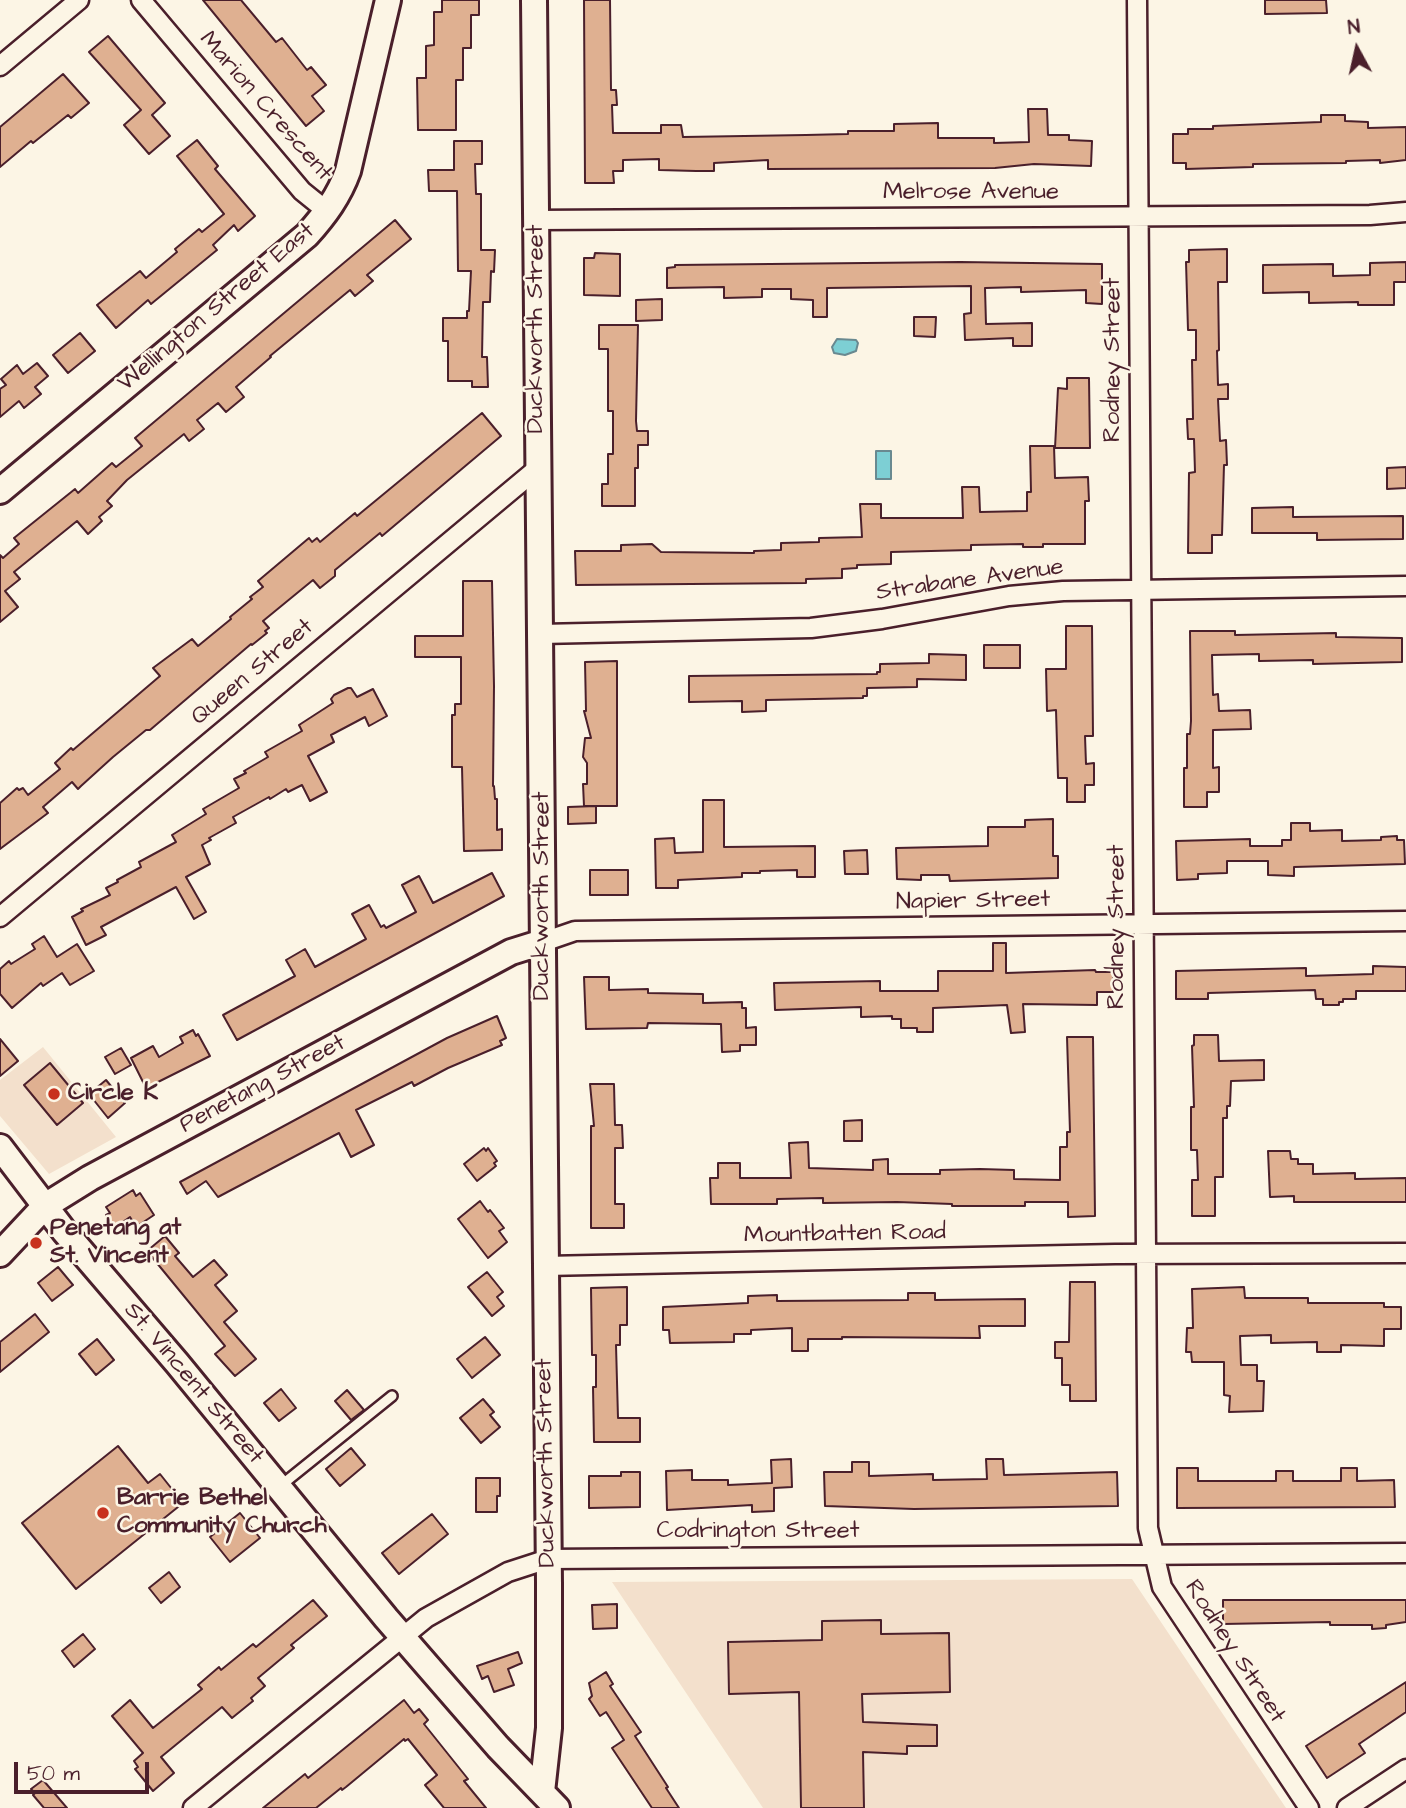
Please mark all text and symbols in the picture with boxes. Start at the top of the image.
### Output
north arrow [1322,14,1392,84]
text: N [1346,14,1362,42]
street label: Marion Crescent [192,26,338,188]
street label: Melrose Avenue [883,179,1059,207]
street label: Wellington Street East [113,217,321,399]
street label: Duckworth Street [523,224,551,434]
street label: Rodney Street [1100,278,1128,442]
street label: Strabane Avenue [874,554,1066,608]
street label: Queen Street [186,613,320,733]
street label: Duckworth Street [529,791,557,1001]
street label: Rodney Street [1104,845,1132,1009]
street label: Napier Street [896,886,1050,918]
street label: Penetang Street [175,1029,351,1141]
place label: Circle K [68,1080,158,1108]
marker: Circle K [46,1086,62,1102]
place label: Penetang at St. Vincent [50,1215,181,1271]
street label: Mountbatten Road [744,1219,946,1251]
marker: Penetang at St. Vincent [28,1235,44,1251]
street label: St. Vincent Street [117,1297,269,1471]
street label: Duckworth Street [531,1358,563,1568]
place label: Barrie Bethel Community Church [117,1485,327,1541]
marker: Barrie Bethel Community Church [95,1505,111,1521]
street label: Codrington Street [657,1518,859,1546]
street label: Rodney Street [1177,1575,1291,1729]
scale bar [18,1748,152,1792]
text: 50 m [27,1759,80,1788]

